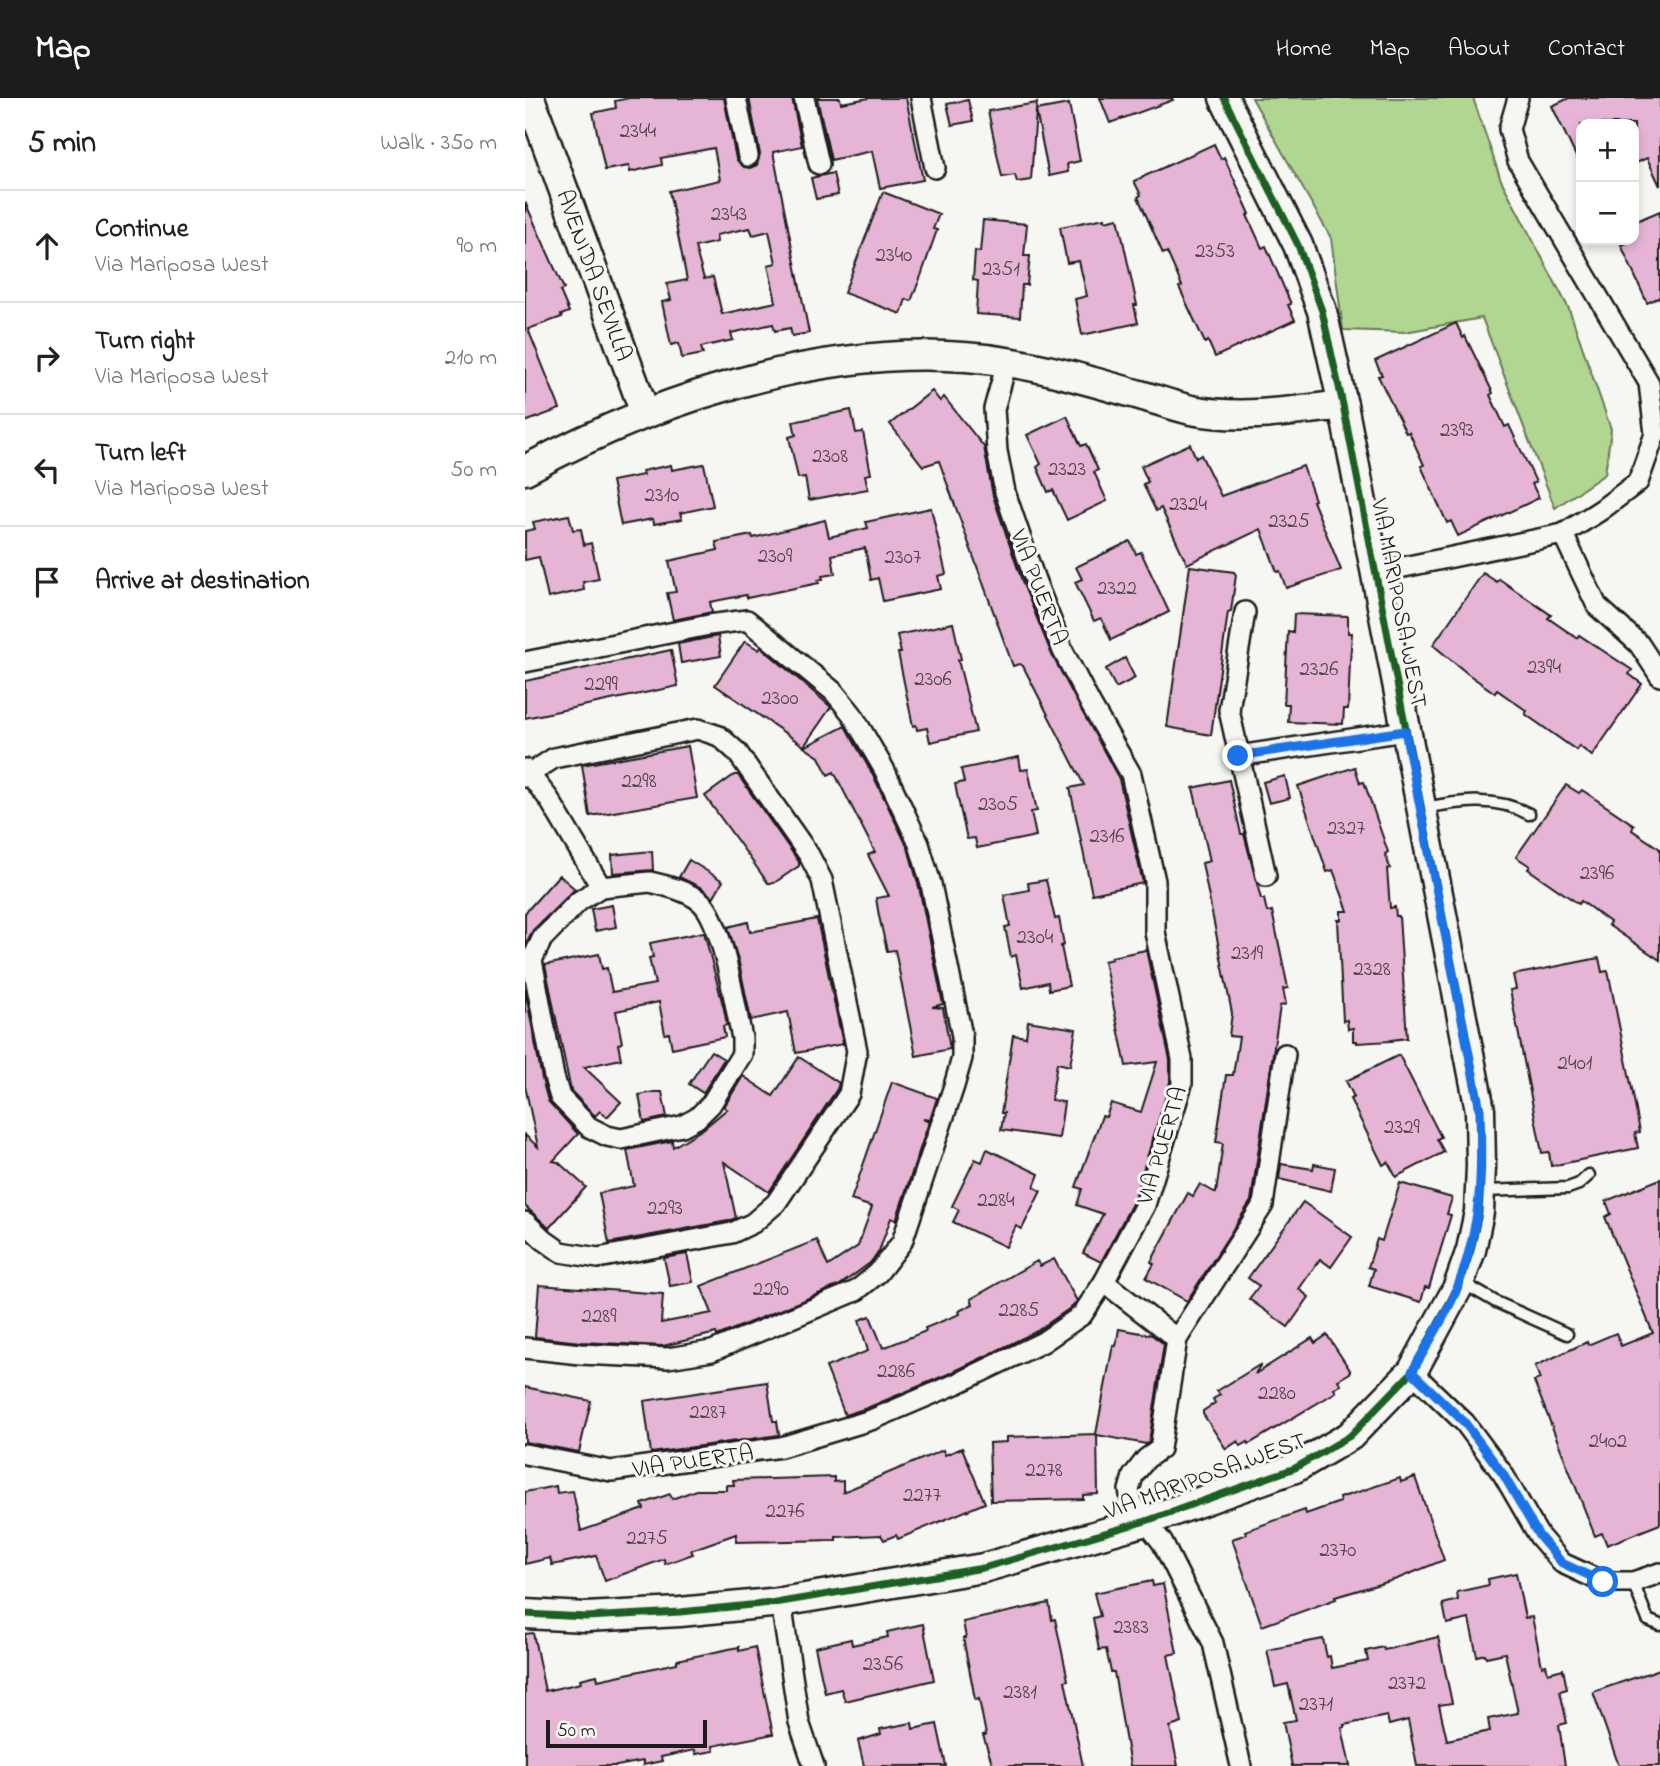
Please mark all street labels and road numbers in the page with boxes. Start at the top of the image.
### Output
street label: AVENIDA SEVILLA [545,185,640,367]
street label: VIA MARIPOSA WEST [1360,495,1435,711]
street label: VIA PUERTA [999,524,1076,651]
street label: VIA PUERTA [1129,1082,1198,1210]
street label: VIA MARIPOSA WEST [1099,1424,1312,1531]
street label: VIA PUERTA [630,1437,756,1488]

